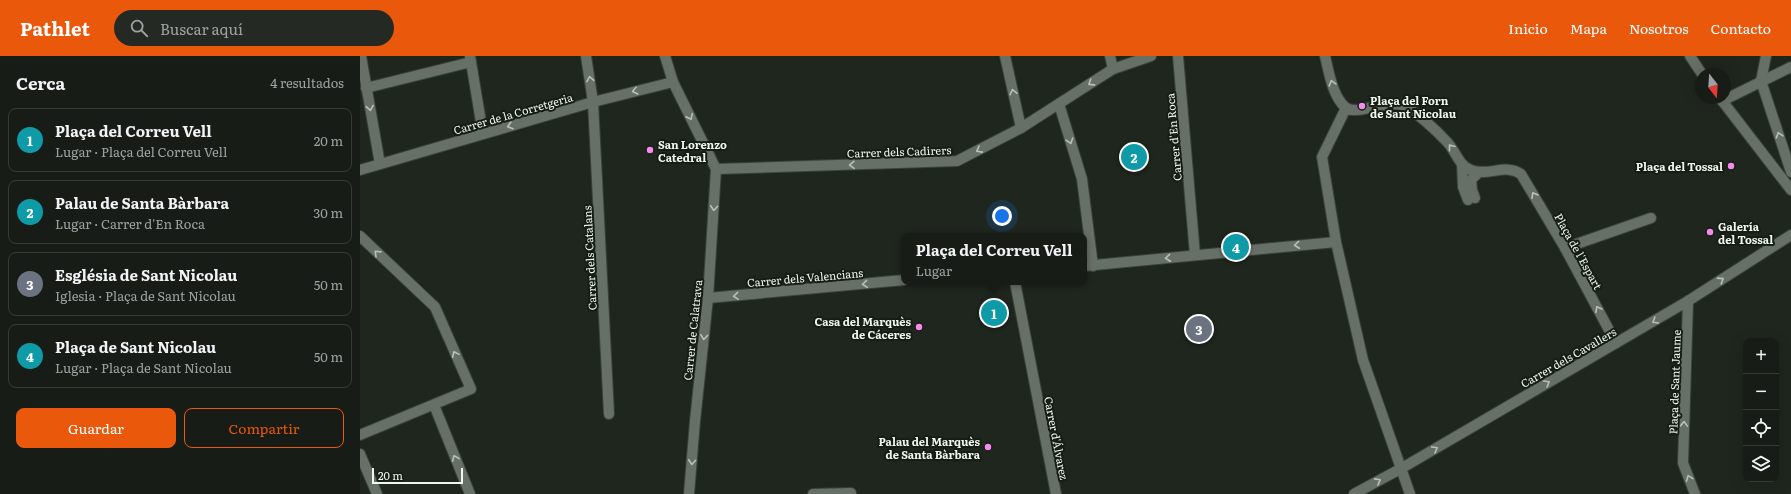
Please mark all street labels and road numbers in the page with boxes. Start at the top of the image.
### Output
street label: Carrer de la Corretgeria [451,88,575,138]
street label: Carrer d'En Roca [1161,92,1185,182]
street label: Carrer dels Cadirers [847,141,951,161]
street label: Carrer dels Catalans [578,205,600,311]
street label: Plaça de l'Espart [1551,210,1607,292]
street label: Carrer dels Valencians [746,264,864,290]
street label: Carrer de Calatrava [679,279,705,381]
street label: Carrer dels Cavallers [1517,323,1619,391]
street label: Plaça de Sant Jaume [1664,329,1684,435]
street label: Carrer d'Álvarez [1041,395,1073,482]

